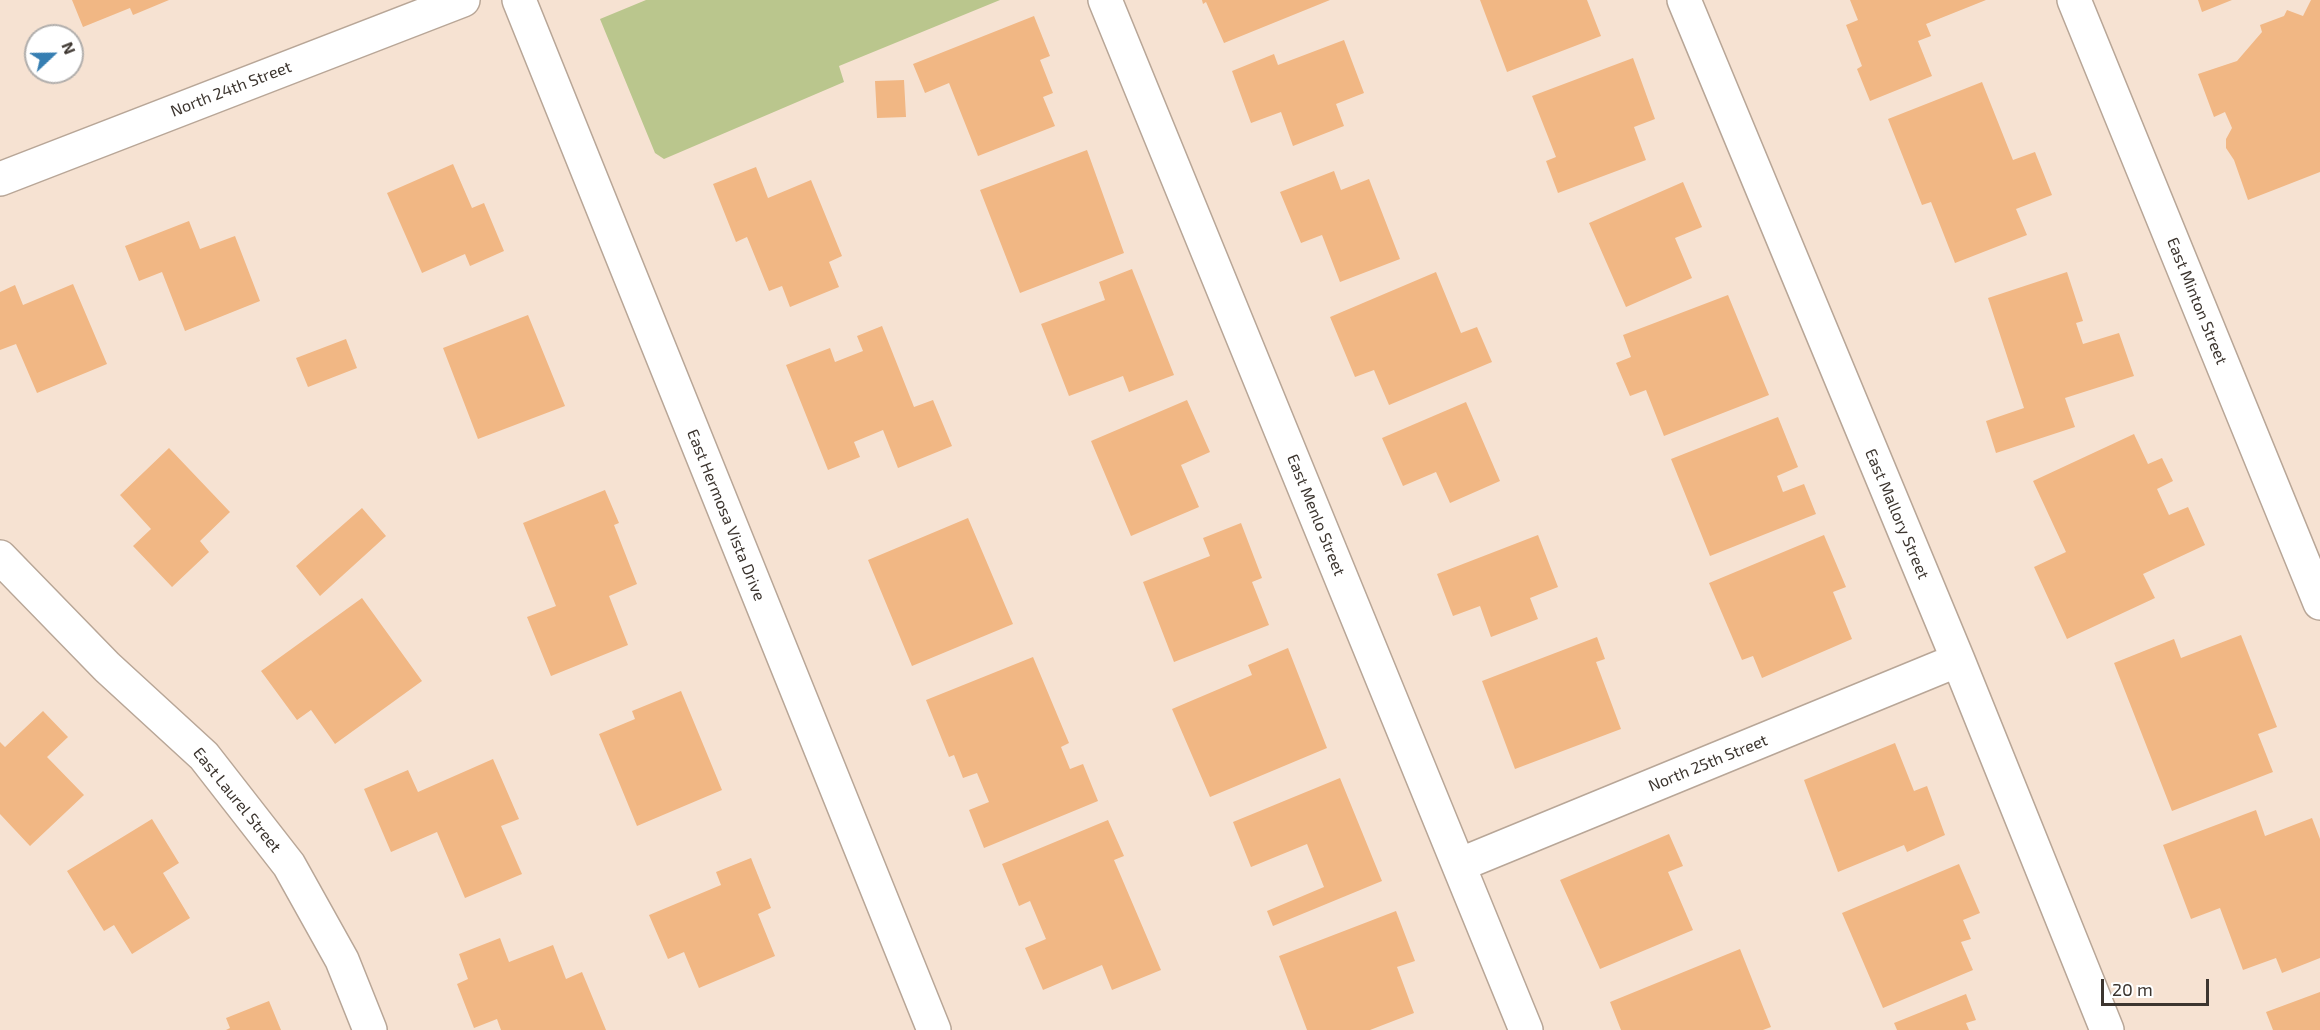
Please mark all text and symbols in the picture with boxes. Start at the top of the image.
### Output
north arrow [24,24,84,84]
text: N [58,39,80,57]
street label: North 24th Street [168,57,294,121]
street label: East Minton Street [2163,235,2231,367]
street label: East Hermosa Vista Drive [683,427,769,603]
street label: East Mallory Street [1861,446,1933,582]
street label: East Menlo Street [1283,451,1349,579]
street label: North 25th Street [1646,730,1770,796]
street label: East Laurel Street [189,744,285,856]
scale bar [2104,967,2212,1005]
text: 20 m [2112,978,2153,1000]

